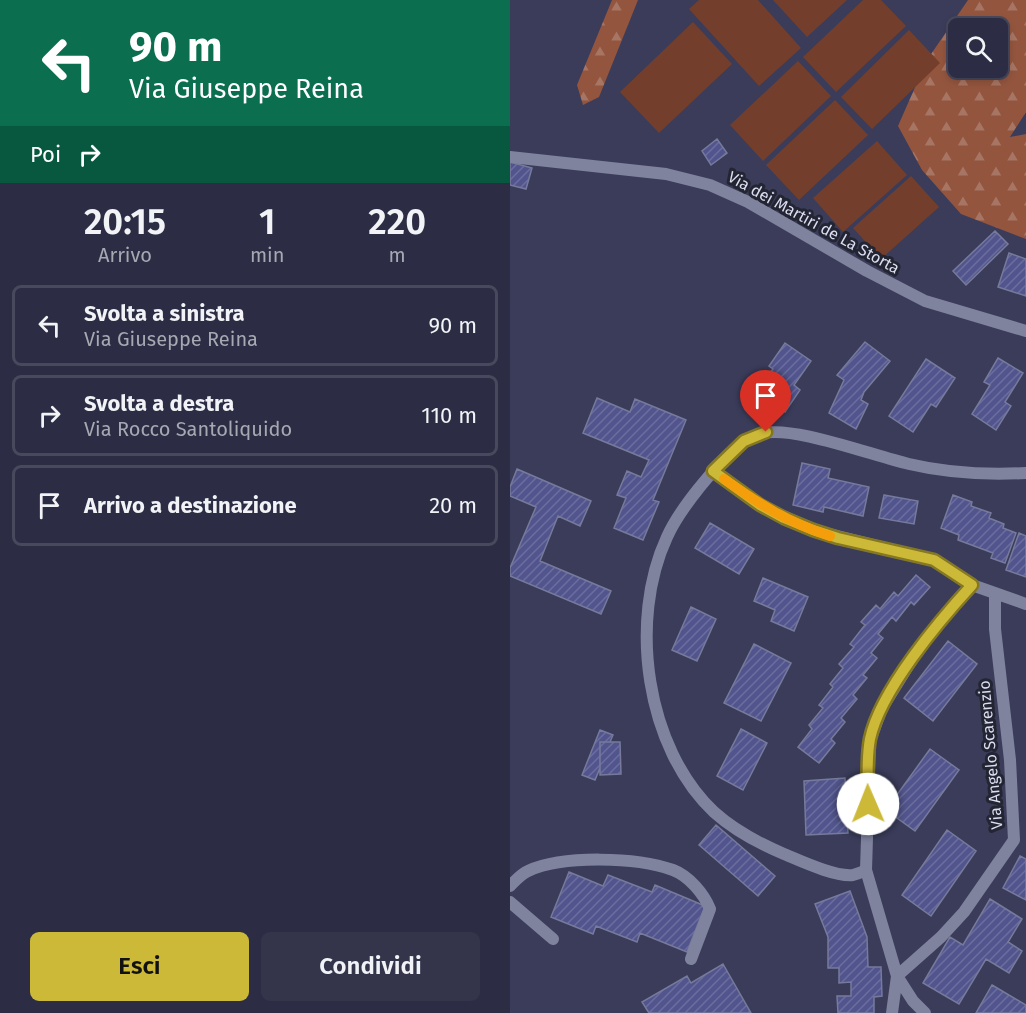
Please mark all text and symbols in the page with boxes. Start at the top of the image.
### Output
map controls [948,18,1008,78]
button: search [948,18,1008,78]
text: 90 m [129,22,223,72]
icon: left [30,24,108,102]
text: Via Giuseppe Reina [129,73,364,105]
icon: right [73,138,106,171]
text: Poi [30,141,61,168]
street label: Via dei Martiri de La Storta [725,167,903,278]
text: 20:15 [84,200,166,244]
text: 1 [259,200,275,244]
text: 220 [368,200,426,244]
text: Arrivo [98,243,152,267]
text: min [250,243,284,267]
text: m [389,243,406,267]
text: Svolta a sinistra [84,300,245,327]
icon: left [33,309,66,342]
text: 90 m [428,312,477,339]
text: Via Giuseppe Reina [84,327,258,351]
pin [740,370,791,432]
icon: arrive [749,379,782,412]
text: Svolta a destra [84,390,234,417]
icon: right [33,399,66,432]
text: 110 m [421,402,477,429]
text: Via Rocco Santoliquido [84,417,292,441]
icon: arrive [33,489,66,522]
text: Arrivo a destinazione [84,492,297,519]
text: 20 m [429,492,477,519]
street label: Via Angelo Scarenzio [975,680,1006,830]
position arrow [836,772,900,836]
button: Esci [30,932,249,1001]
button: Condividi [261,932,480,1001]

